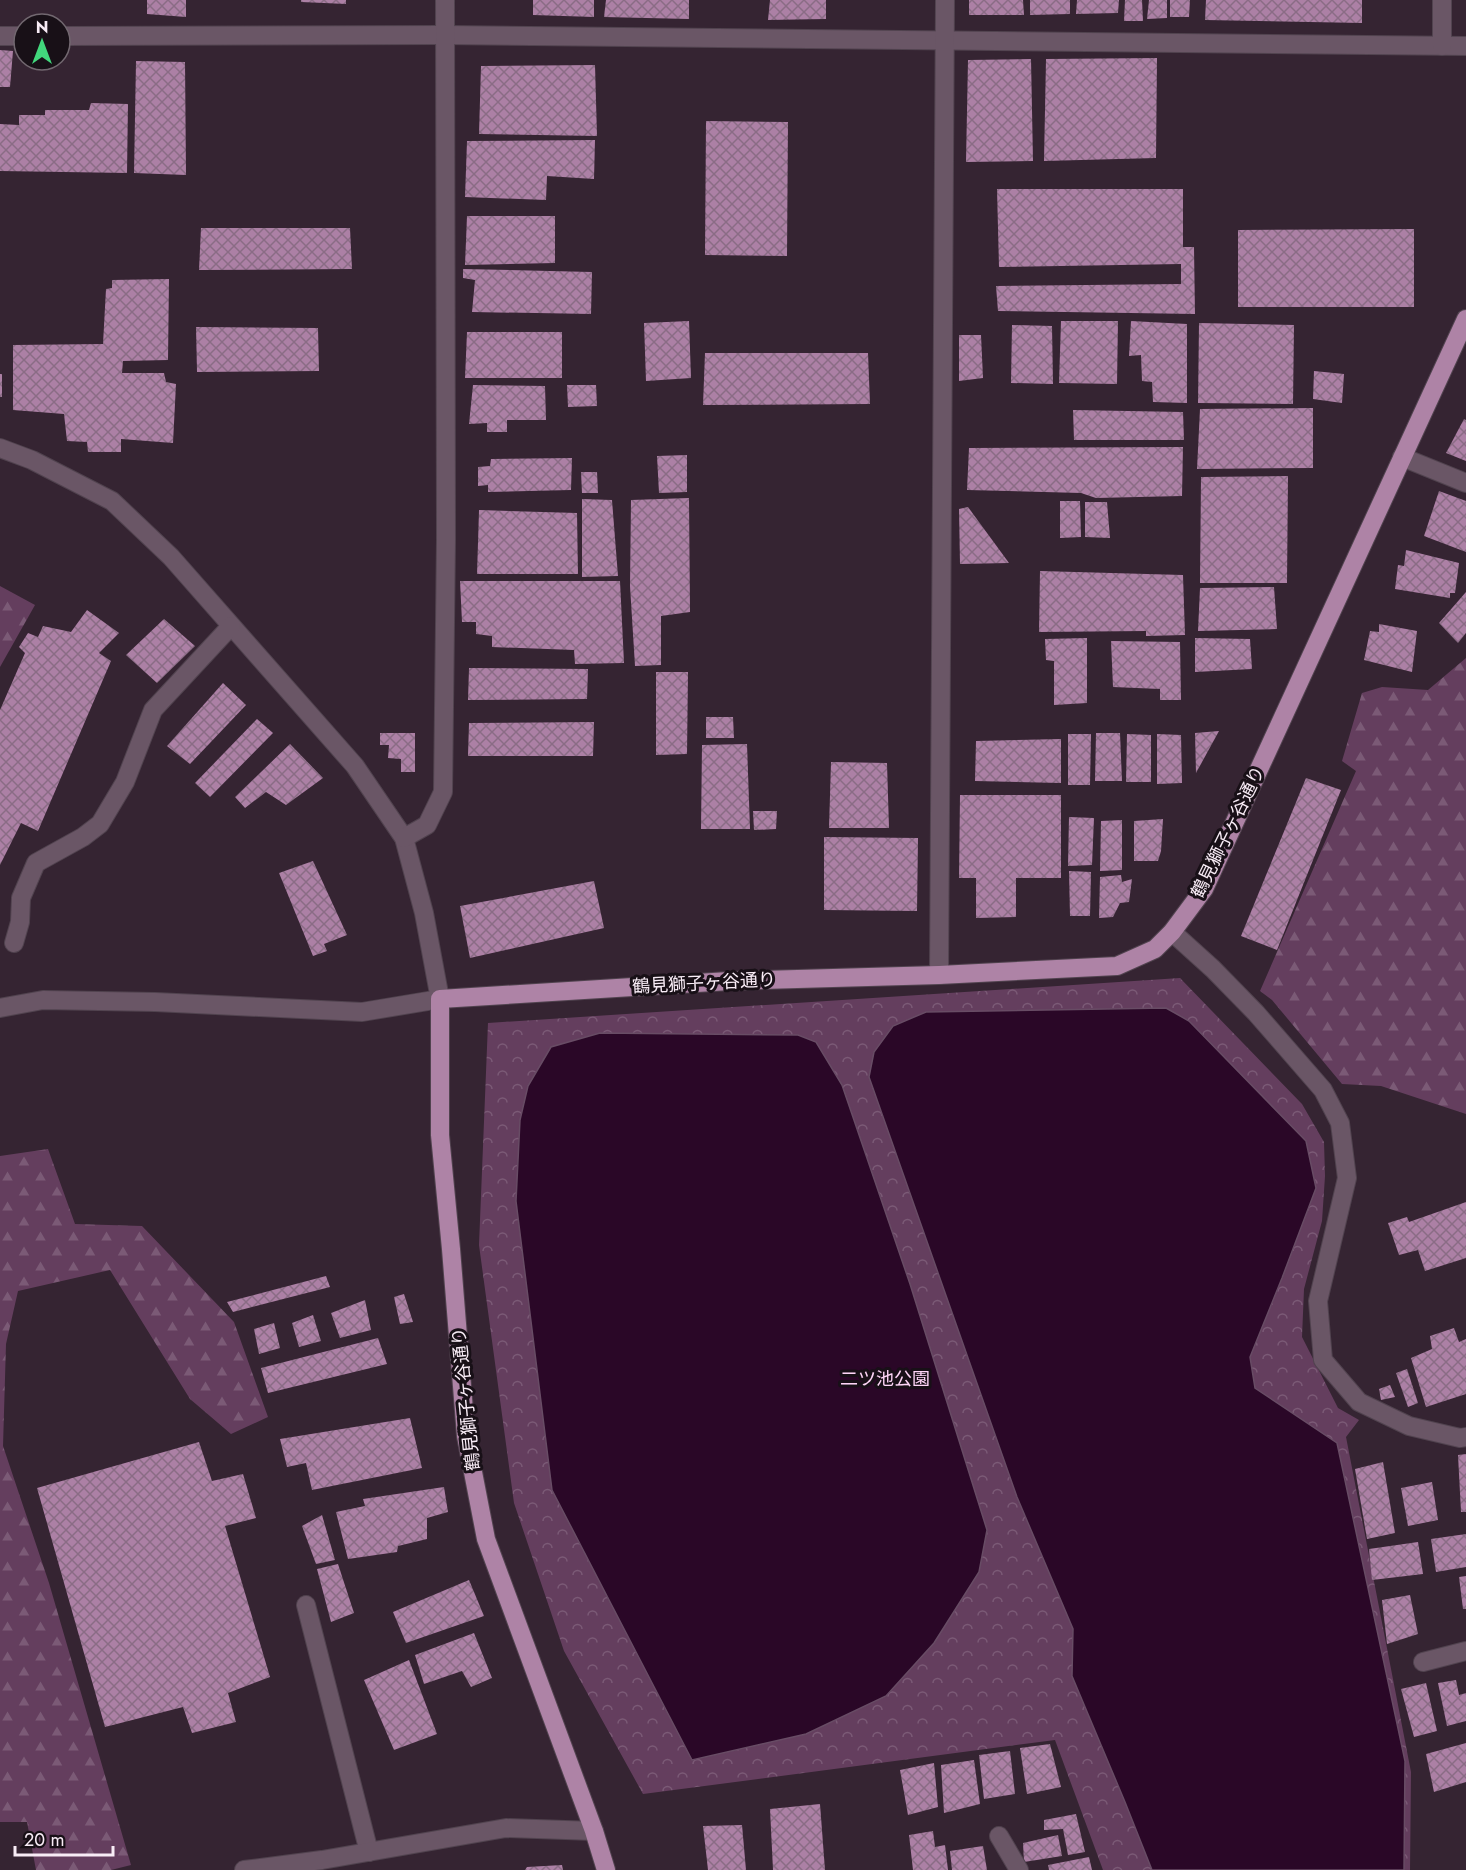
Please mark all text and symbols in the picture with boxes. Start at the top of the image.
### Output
north arrow [12,12,72,72]
text: N [36,16,48,39]
street label: 鶴見獅子ヶ谷通り [1185,762,1271,902]
street label: 鶴見獅子ヶ谷通り [631,966,777,1000]
street label: 鶴見獅子ヶ谷通り [446,1326,486,1472]
park label: 二ツ池公園 [840,1366,930,1392]
scale bar [15,1819,112,1857]
text: 20 m [24,1827,64,1853]

